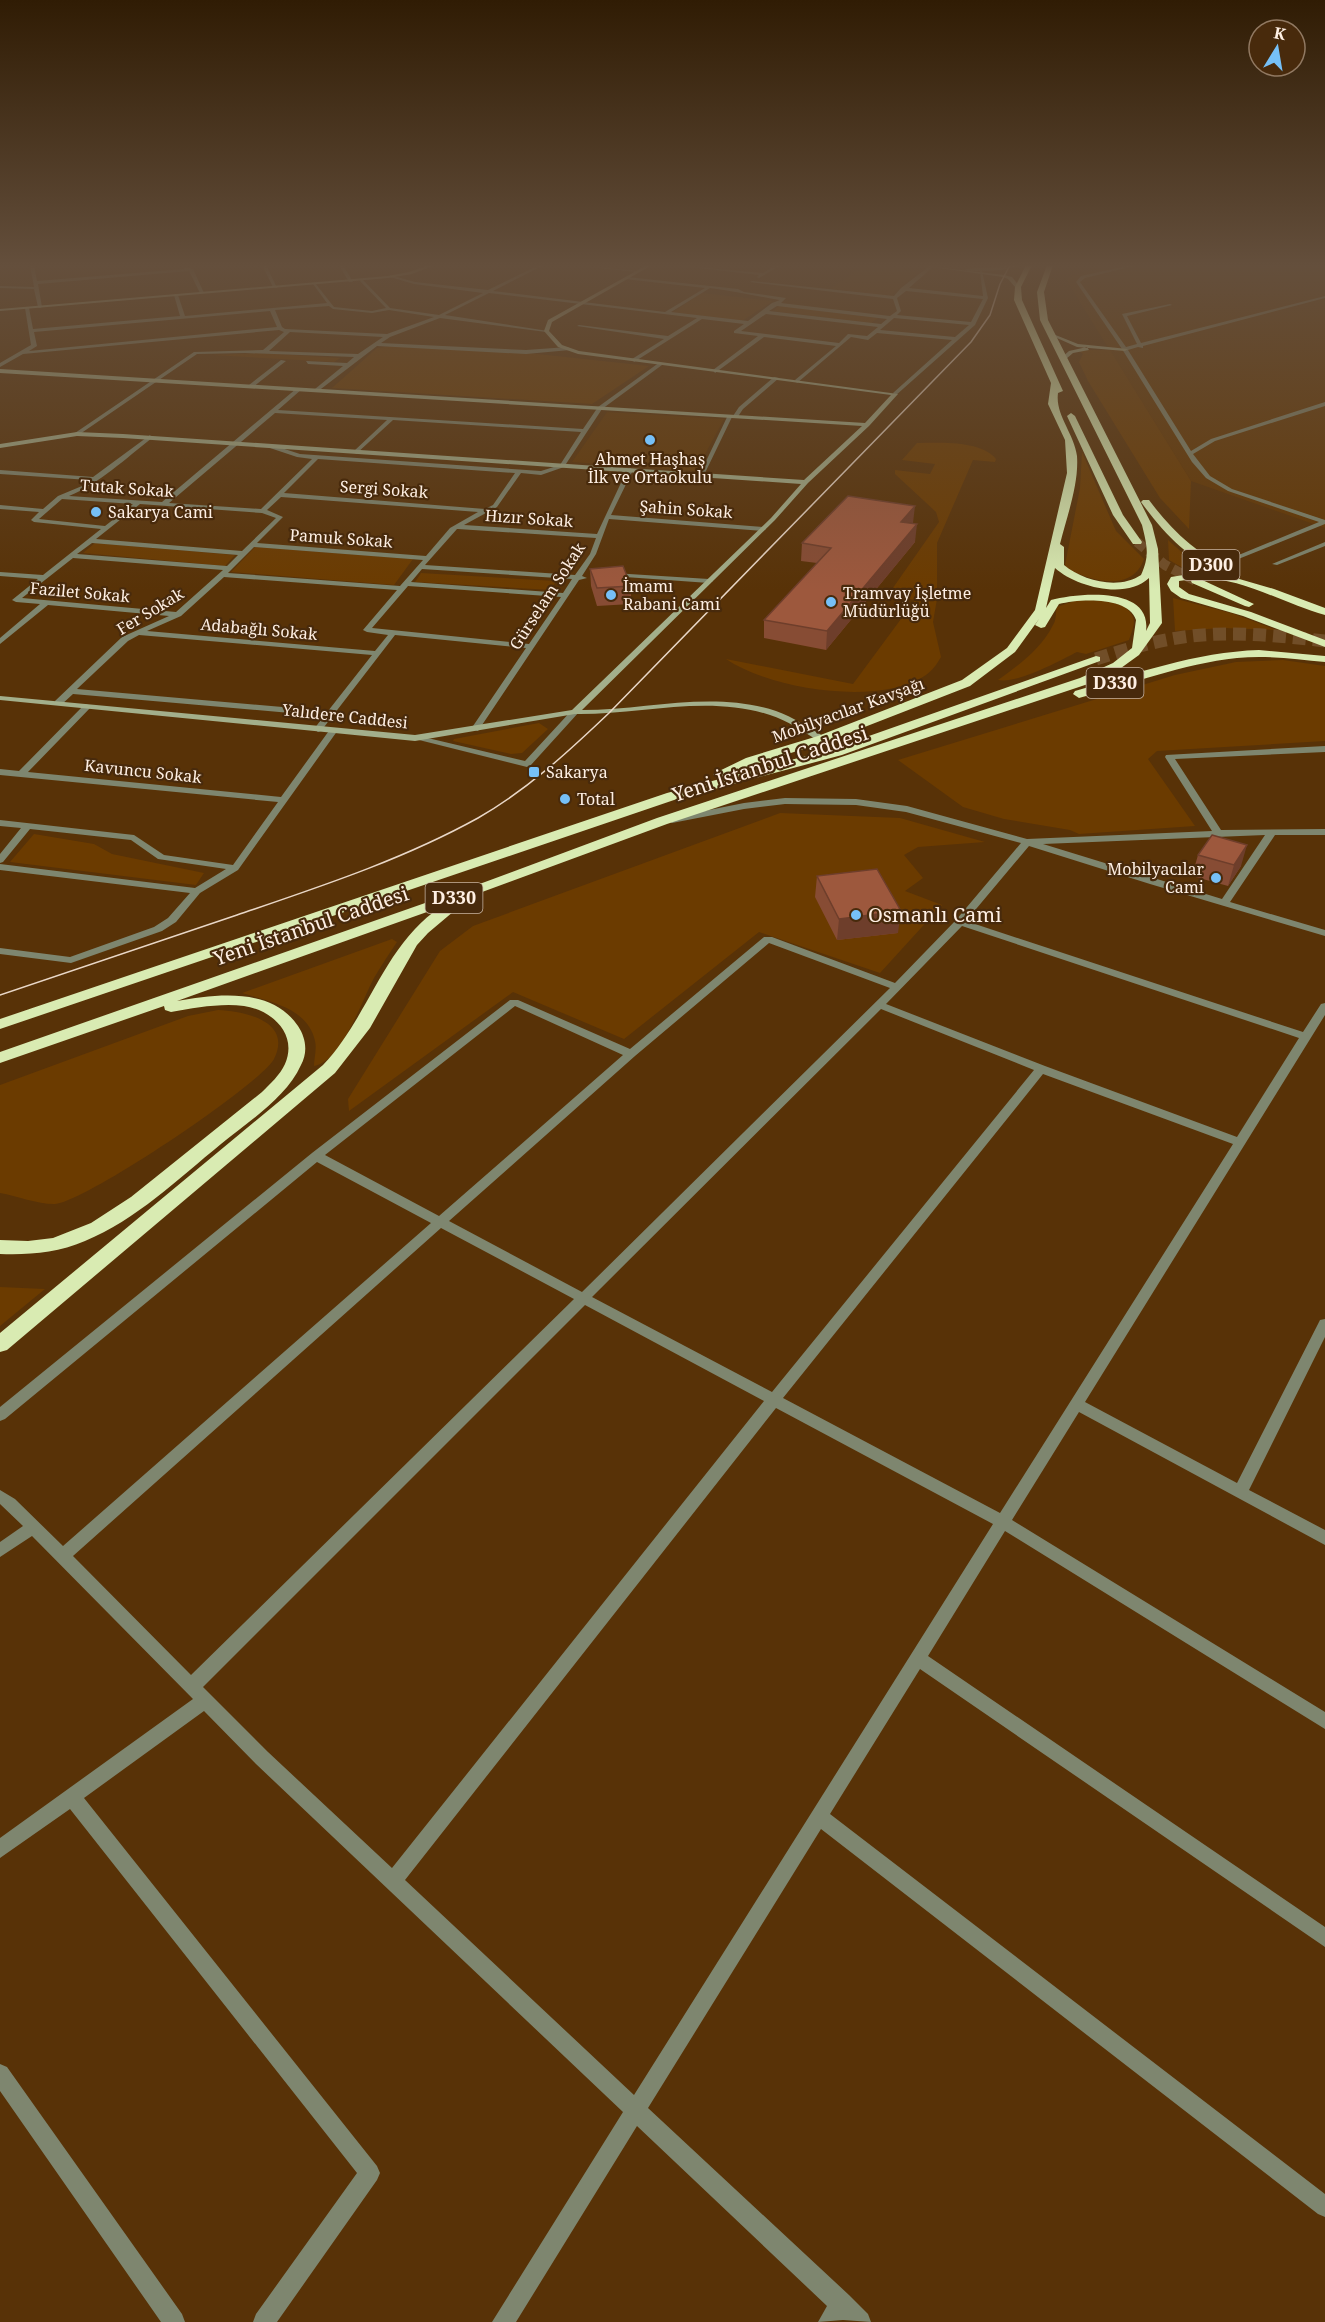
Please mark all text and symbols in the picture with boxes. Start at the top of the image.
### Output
north arrow [1247,18,1307,78]
text: K [1272,21,1288,45]
marker: Ahmet Haşhaş İlk ve Ortaokulu [643,433,657,447]
place label: Ahmet Haşhaş İlk ve Ortaokulu [588,448,712,488]
street label: Tutak Sokak [79,474,175,502]
street label: Sergi Sokak [339,475,429,503]
street label: Şahin Sokak [639,495,734,523]
place label: Sakarya Cami [108,501,213,523]
street label: Hızır Sokak [484,504,575,532]
marker: Sakarya Cami [89,505,103,519]
street label: Pamuk Sokak [289,523,394,553]
street label: Gürselam Sokak [504,538,590,654]
road number: D300 [1182,550,1240,580]
place label: İmamı Rabani Cami [623,575,720,615]
street label: Fazilet Sokak [29,577,131,607]
street label: Fer Sokak [112,582,188,640]
place label: Tramvay İşletme Müdürlüğü [843,582,971,622]
marker: İmamı Rabani Cami [604,588,618,602]
marker: Tramvay İşletme Müdürlüğü [824,595,838,609]
street label: Adabağlı Sokak [200,613,319,645]
road number: D330 [1086,668,1144,698]
street label: Mobilyacılar Kavşağı [769,672,927,748]
street label: Yalıdere Caddesi [280,698,409,734]
street label: Yeni İstanbul Caddesi [667,719,872,808]
street label: Kavuncu Sokak [83,754,203,788]
place label: Sakarya [546,761,608,783]
marker: Sakarya [527,765,541,779]
place label: Total [577,788,615,810]
marker: Total [558,792,572,806]
place label: Mobilyacılar Cami [1107,858,1204,898]
marker: Mobilyacılar Cami [1209,871,1223,885]
street label: Yeni İstanbul Caddesi [209,879,412,972]
road number: D330 [426,883,482,913]
place label: Osmanlı Cami [868,901,1002,928]
marker: Osmanlı Cami [849,908,863,922]

